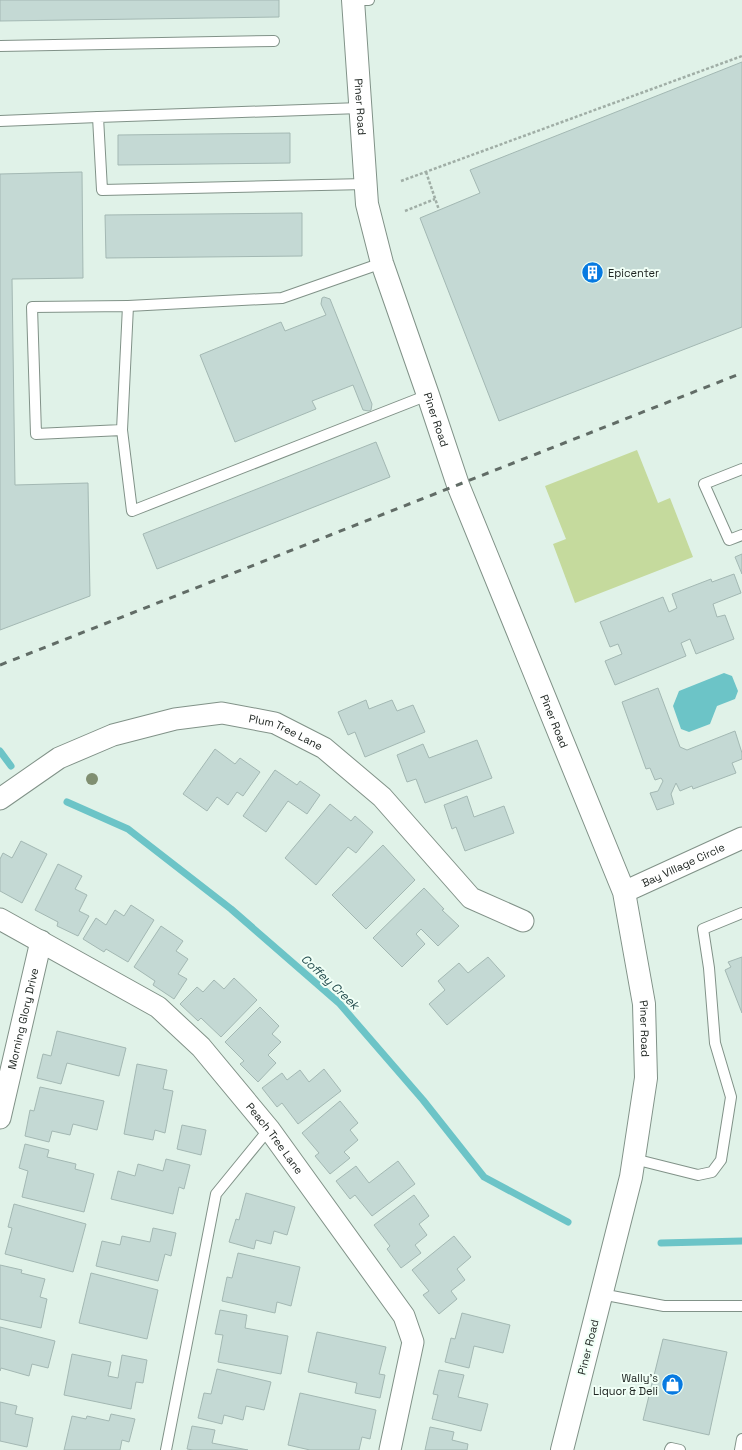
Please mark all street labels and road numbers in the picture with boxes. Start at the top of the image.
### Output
street label: Piner Road [351,78,369,135]
street label: Piner Road [421,390,452,449]
street label: Piner Road [537,692,571,750]
street label: Plum Tree Lane [248,711,325,753]
street label: Bay Village Circle [639,840,727,890]
street label: Morning Glory Drive [5,967,42,1071]
street label: Piner Road [636,999,652,1057]
street label: Peach Tree Lane [243,1100,306,1177]
street label: Piner Road [574,1318,602,1376]

